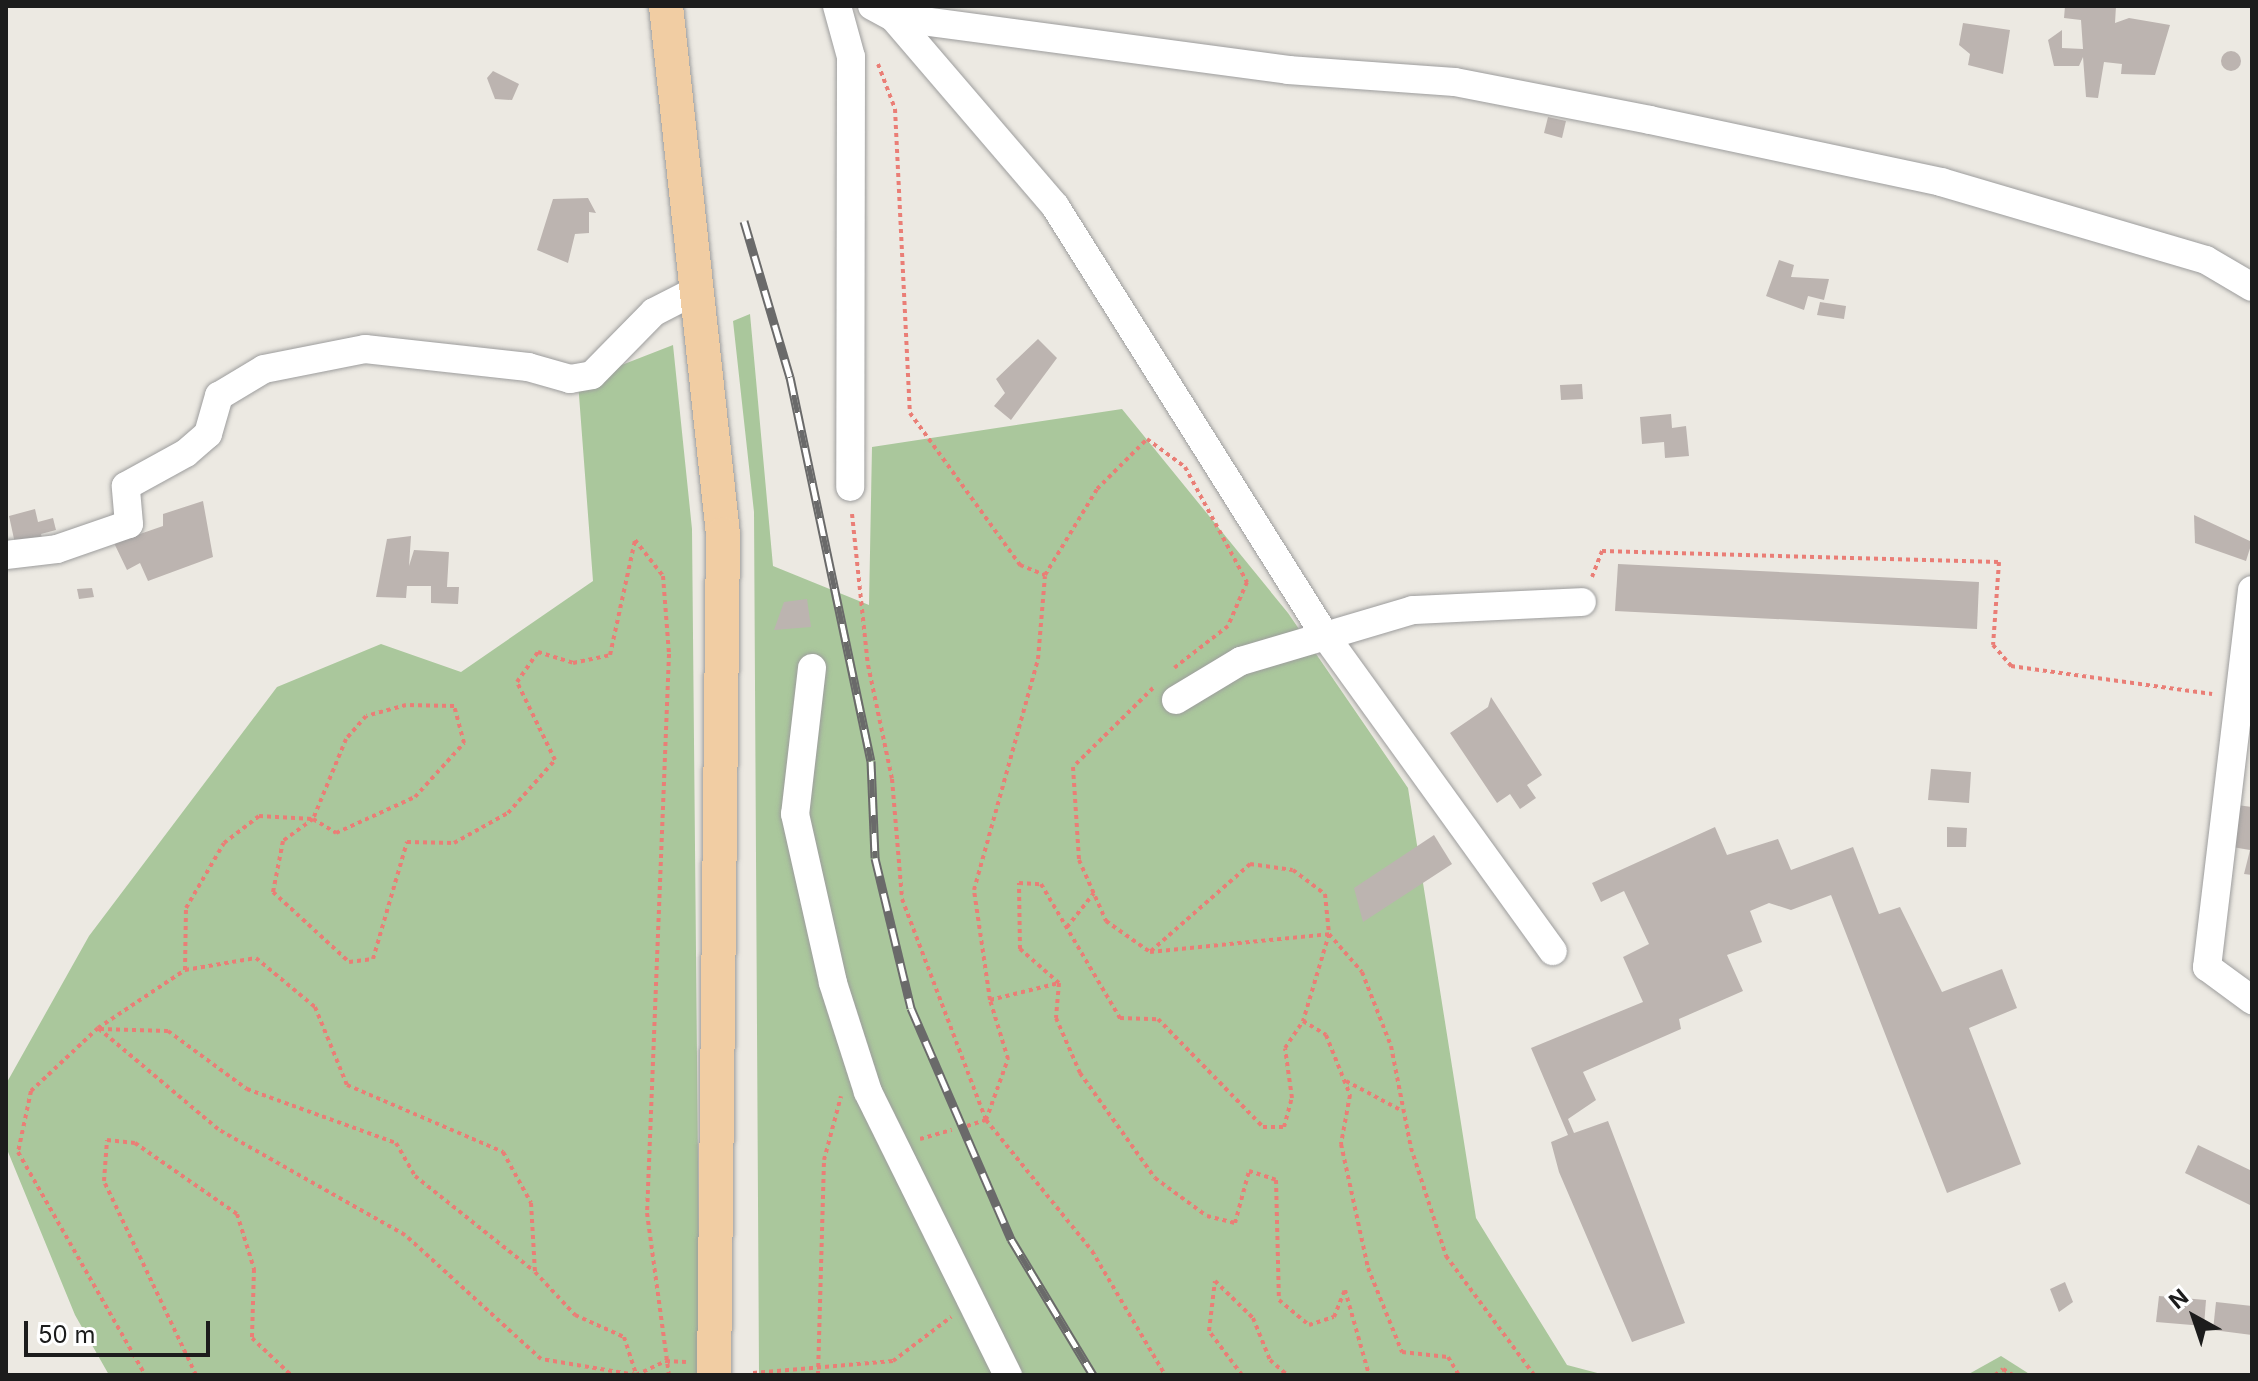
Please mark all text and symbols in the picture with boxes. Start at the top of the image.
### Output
north arrow [2154,1277,2234,1357]
text: N [2164,1283,2193,1314]
scale bar [28,1305,214,1355]
text: 50 m [38,1320,96,1349]

